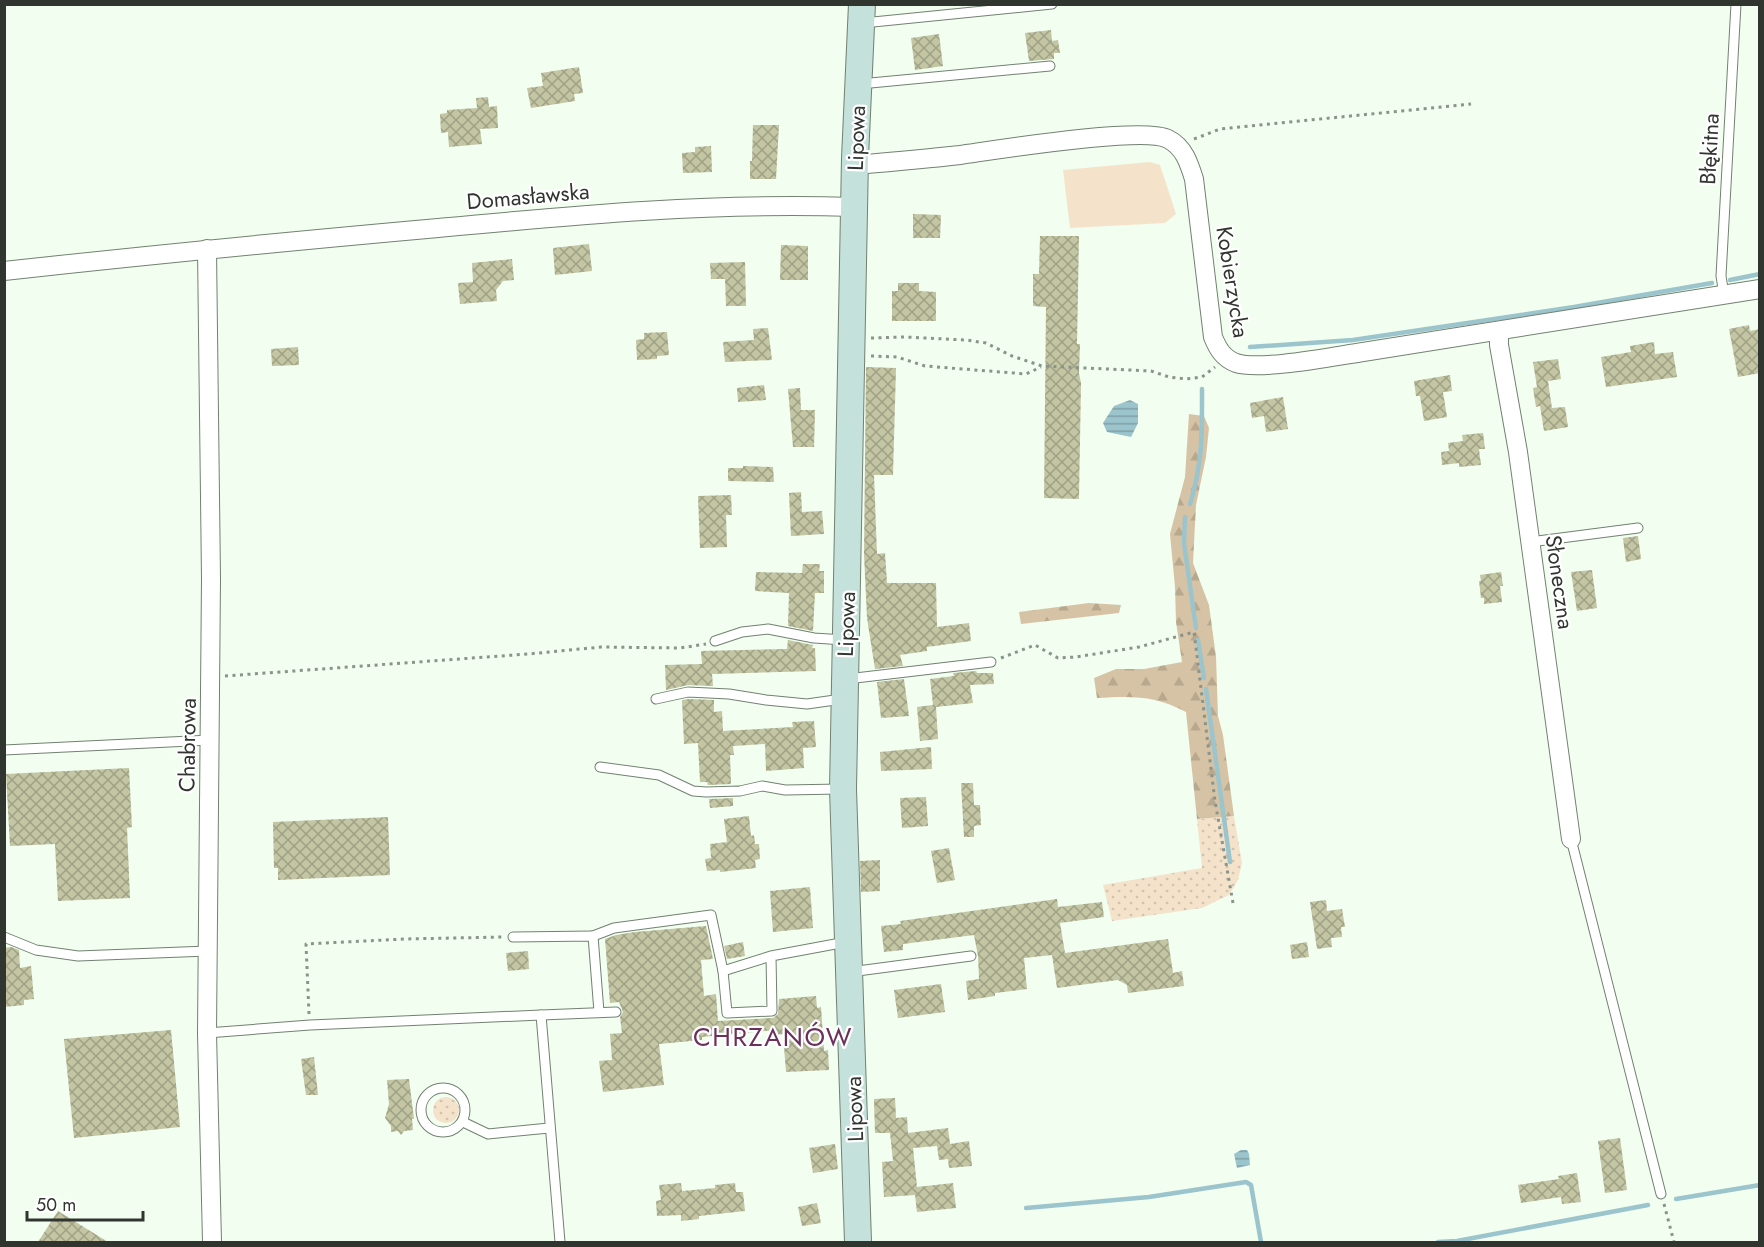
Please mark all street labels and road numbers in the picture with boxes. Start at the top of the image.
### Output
street label: Lipowa [839,105,873,171]
street label: Błękitna [1691,112,1727,186]
street label: Domasławska [465,175,591,217]
street label: Kobierzycka [1208,224,1258,340]
street label: Słoneczna [1538,533,1582,631]
street label: Lipowa [829,591,863,657]
street label: Chabrowa [170,698,204,792]
street label: Lipowa [837,1076,871,1142]

